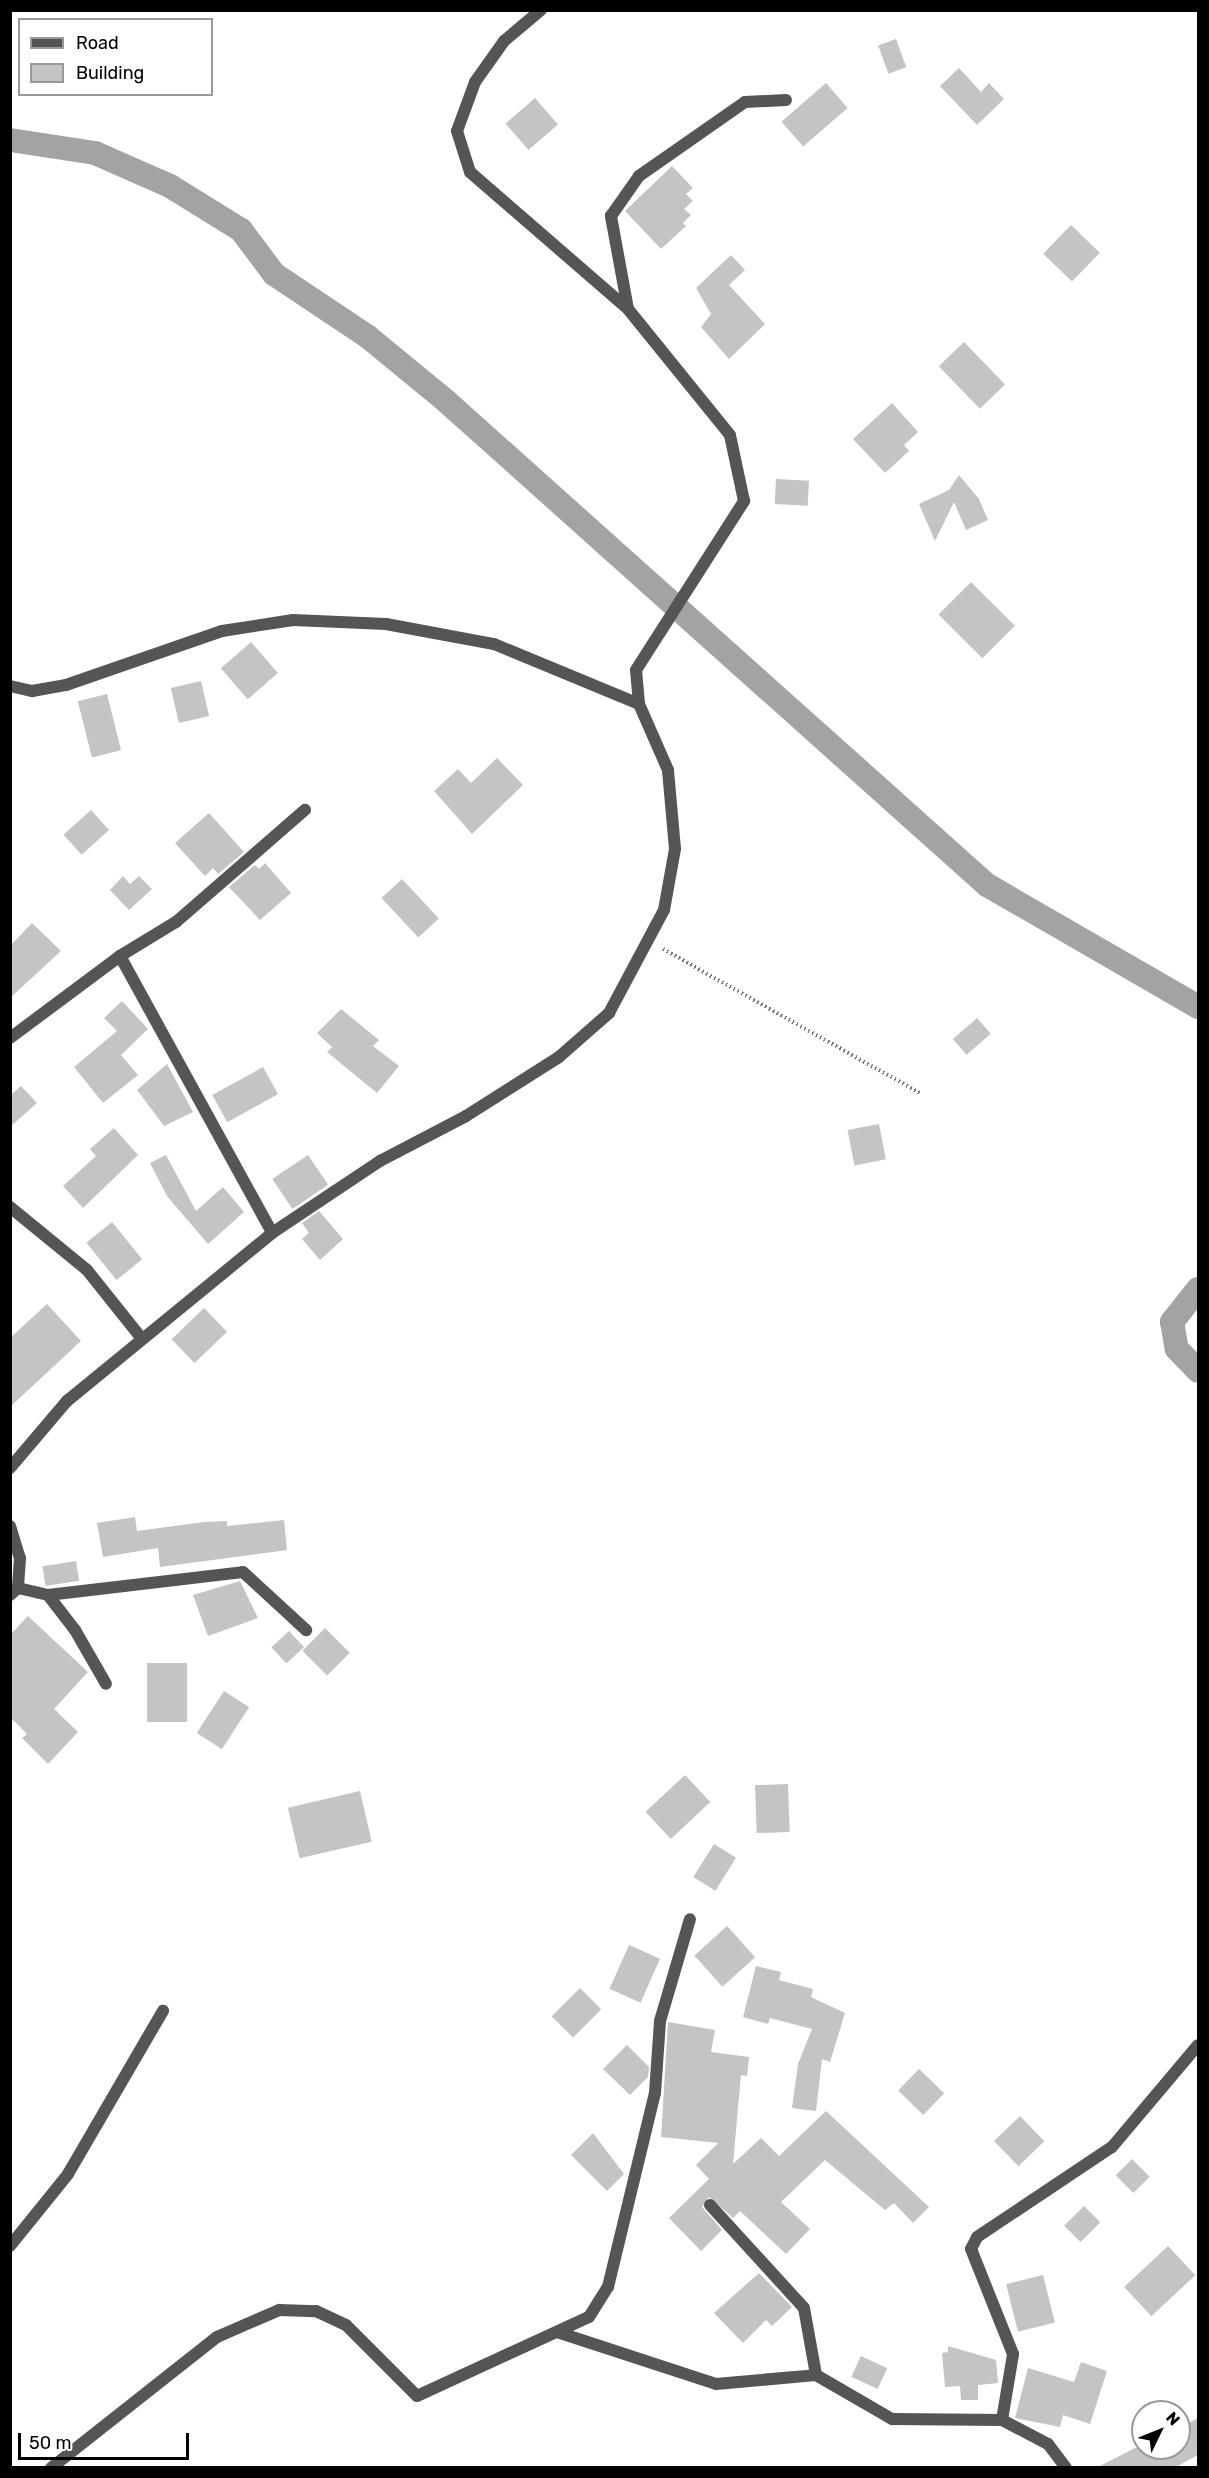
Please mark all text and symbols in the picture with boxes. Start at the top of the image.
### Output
legend [18,18,213,96]
text: Road [76,32,119,54]
text: Building [76,62,144,84]
north arrow [1131,2400,1191,2460]
text: N [1162,2408,1184,2429]
scale bar [21,2421,192,2459]
text: 50 m [29,2432,72,2454]

